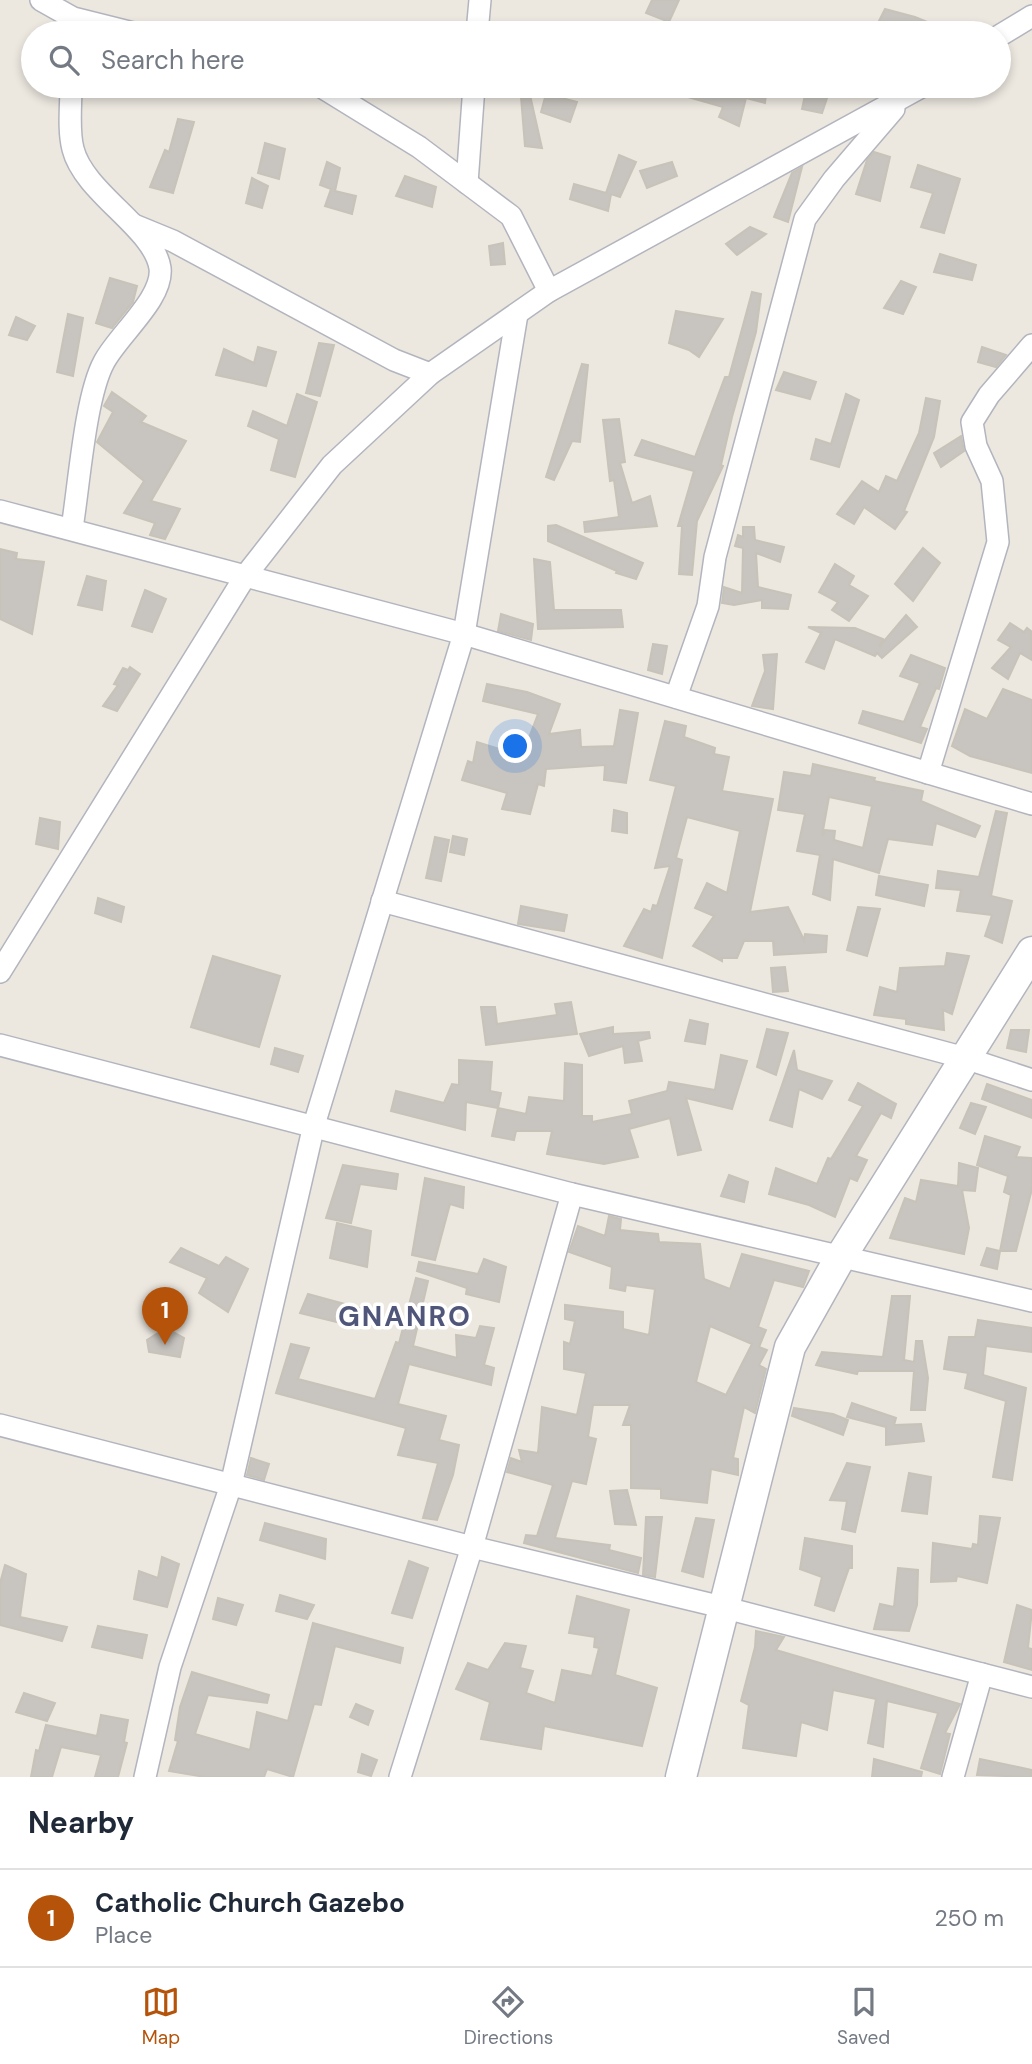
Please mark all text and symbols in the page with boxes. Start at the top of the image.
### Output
search box [21,21,1011,98]
icon: search [45,41,83,79]
text: Search here [101,43,244,77]
your location [498,729,532,763]
pin: 1 [142,1287,188,1345]
district label: GNANRO [338,1298,472,1335]
text: Nearby [28,1803,134,1842]
text: Catholic Church Gazebo [95,1886,405,1920]
text: 1 [47,1903,55,1933]
text: 250 m [934,1903,1004,1933]
text: Place [95,1920,152,1950]
tab: Map [142,1983,180,2050]
tab: Directions [464,1983,553,2050]
tab: Saved [837,1983,890,2050]

